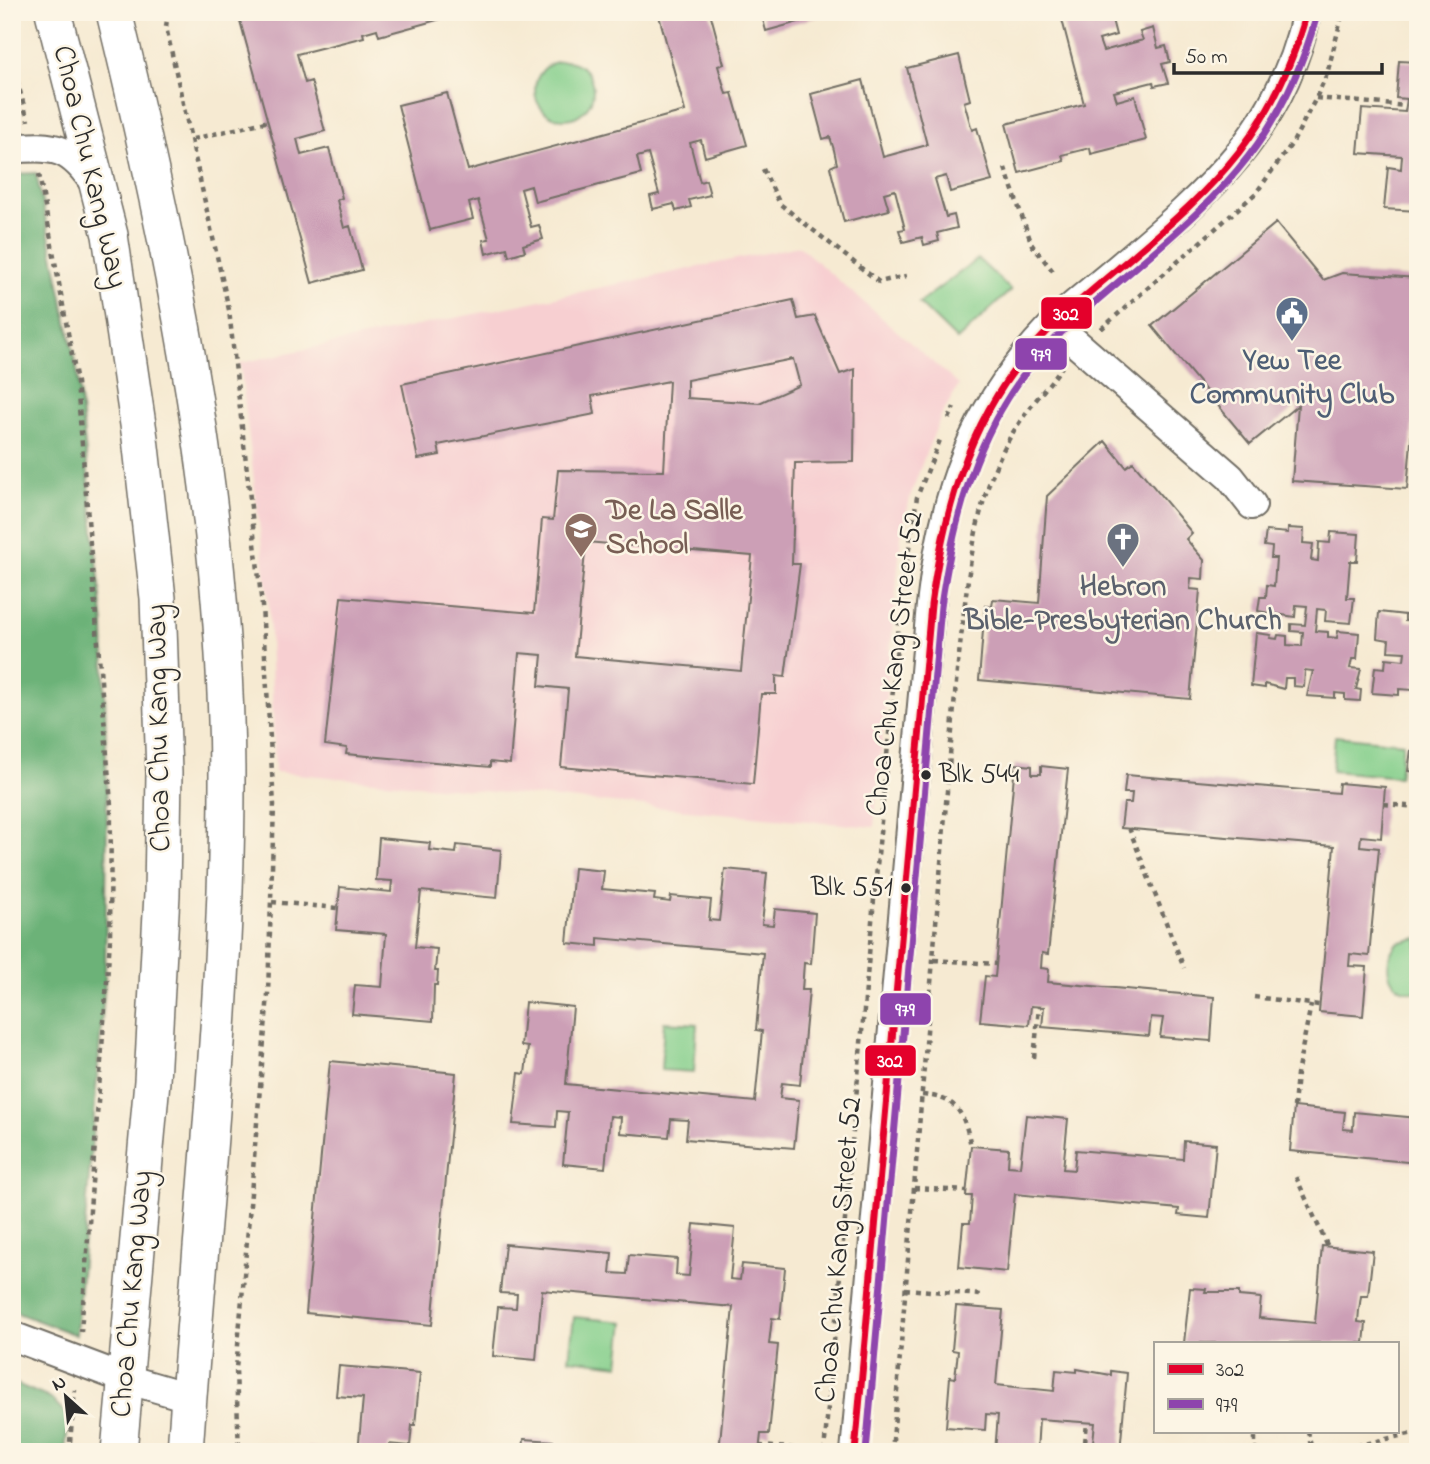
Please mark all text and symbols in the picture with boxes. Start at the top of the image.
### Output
scale bar [1174,32,1383,76]
street label: Choa Chu Kang Way [40,41,138,293]
text: 50 m [1185,43,1228,73]
public building icon: Yew Tee Community Club [1273,294,1311,343]
line badge: 302 [1040,296,1093,330]
text: 302 [1052,302,1079,329]
line badge: 979 [1014,337,1068,371]
place label: Yew Tee Community Club [1190,340,1394,418]
text: 979 [1030,343,1051,370]
place label: De La Salle School [604,490,744,568]
street label: Choa Chu Kang Street 52 [855,509,937,819]
school or university icon: De La Salle School [562,510,600,559]
church icon: Hebron Bible-Presbyterian Church [1104,520,1142,569]
place label: Hebron Bible-Presbyterian Church [962,566,1282,644]
street label: Choa Chu Kang Way [136,604,184,852]
place label: Blk 544 [938,755,1020,796]
marker: Blk 544 [919,768,933,782]
place label: Blk 551 [810,868,893,909]
marker: Blk 551 [899,881,913,895]
line badge: 979 [879,992,932,1026]
text: 979 [894,998,915,1025]
line badge: 302 [864,1044,917,1077]
text: 302 [876,1049,903,1076]
street label: Choa Chu Kang Street 52 [805,1095,875,1405]
street label: Choa Chu Kang Way [100,1169,166,1419]
legend [1154,1342,1398,1432]
text: 302 [1216,1356,1244,1386]
north arrow [32,1362,102,1432]
text: N [48,1369,71,1399]
text: 979 [1216,1392,1238,1422]

